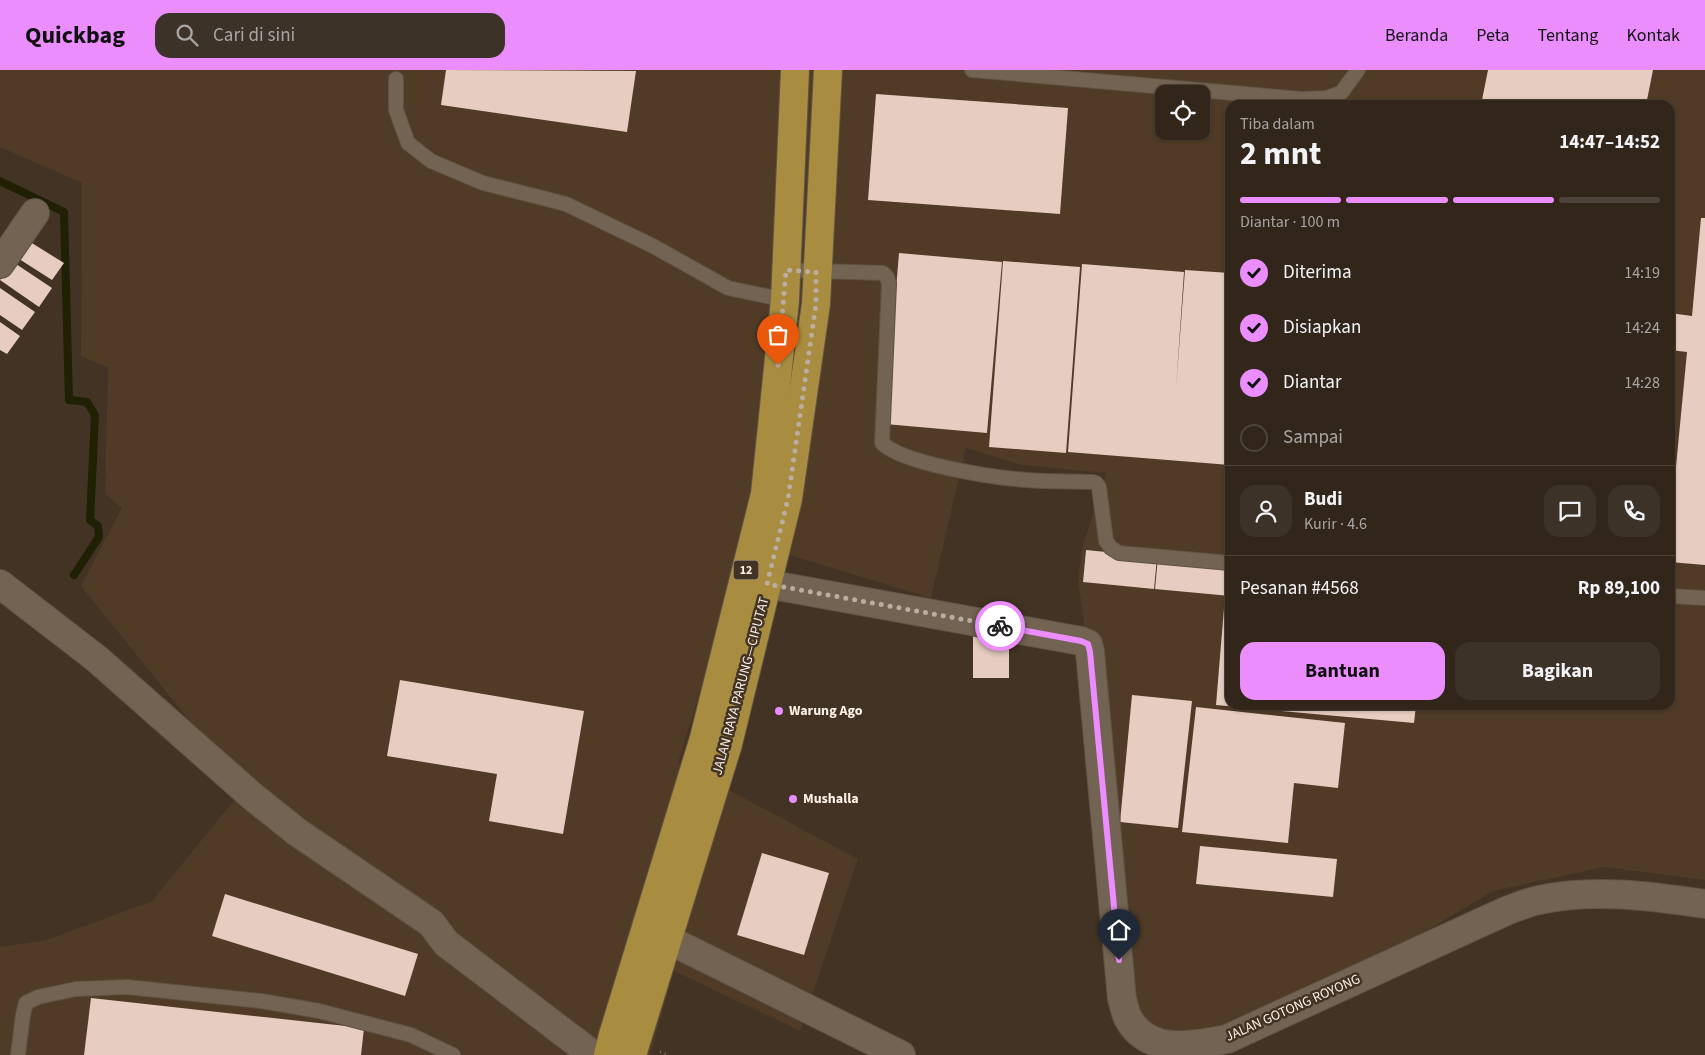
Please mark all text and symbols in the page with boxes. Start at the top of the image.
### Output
search box [155,13,505,58]
text: Quickbag [25,18,125,53]
icon: search [173,21,201,49]
text: Cari di sini [213,22,295,49]
text: Beranda [1385,23,1448,48]
text: Peta [1476,23,1509,48]
text: Tentang [1537,23,1598,48]
text: Kontak [1626,23,1680,48]
map controls [1155,85,1210,140]
button: locate [1155,85,1210,140]
text: Tiba dalam [1240,113,1315,135]
text: 14:47–14:52 [1559,129,1660,156]
text: 2 mnt [1240,131,1321,177]
text: Diantar · 100 m [1240,211,1340,233]
icon: check [1240,259,1268,287]
text: Diterima [1283,259,1352,286]
text: 14:19 [1624,262,1660,284]
pin [757,314,799,365]
icon: check [1240,314,1268,342]
text: Disiapkan [1283,314,1361,341]
text: 14:24 [1624,317,1660,339]
icon: bag [764,321,792,349]
icon: check [1240,369,1268,397]
text: Diantar [1283,369,1342,396]
text: 14:28 [1624,372,1660,394]
text: Sampai [1283,424,1343,451]
button: person [1240,485,1292,537]
button: chat [1544,485,1596,537]
button: phone [1608,485,1660,537]
text: Budi [1304,486,1342,513]
text: Kurir · 4.6 [1304,513,1367,535]
road number: 12 [734,560,758,580]
text: Pesanan #4568 [1240,575,1359,602]
text: Rp 89,100 [1578,575,1660,602]
street label: JALAN RAYA PARUNG—CIPUTAT [708,594,775,777]
courier [975,601,1025,651]
icon: bike [986,612,1014,640]
button: Bantuan [1240,642,1445,700]
button: Bagikan [1455,642,1660,700]
place label: Warung Ago [789,701,863,721]
marker: Warung Ago [773,705,785,717]
place label: Mushalla [803,789,859,809]
marker: Mushalla [787,793,799,805]
pin [1098,909,1140,960]
icon: home [1105,916,1133,944]
street label: JALAN GOTONG ROYONG [1222,969,1364,1047]

